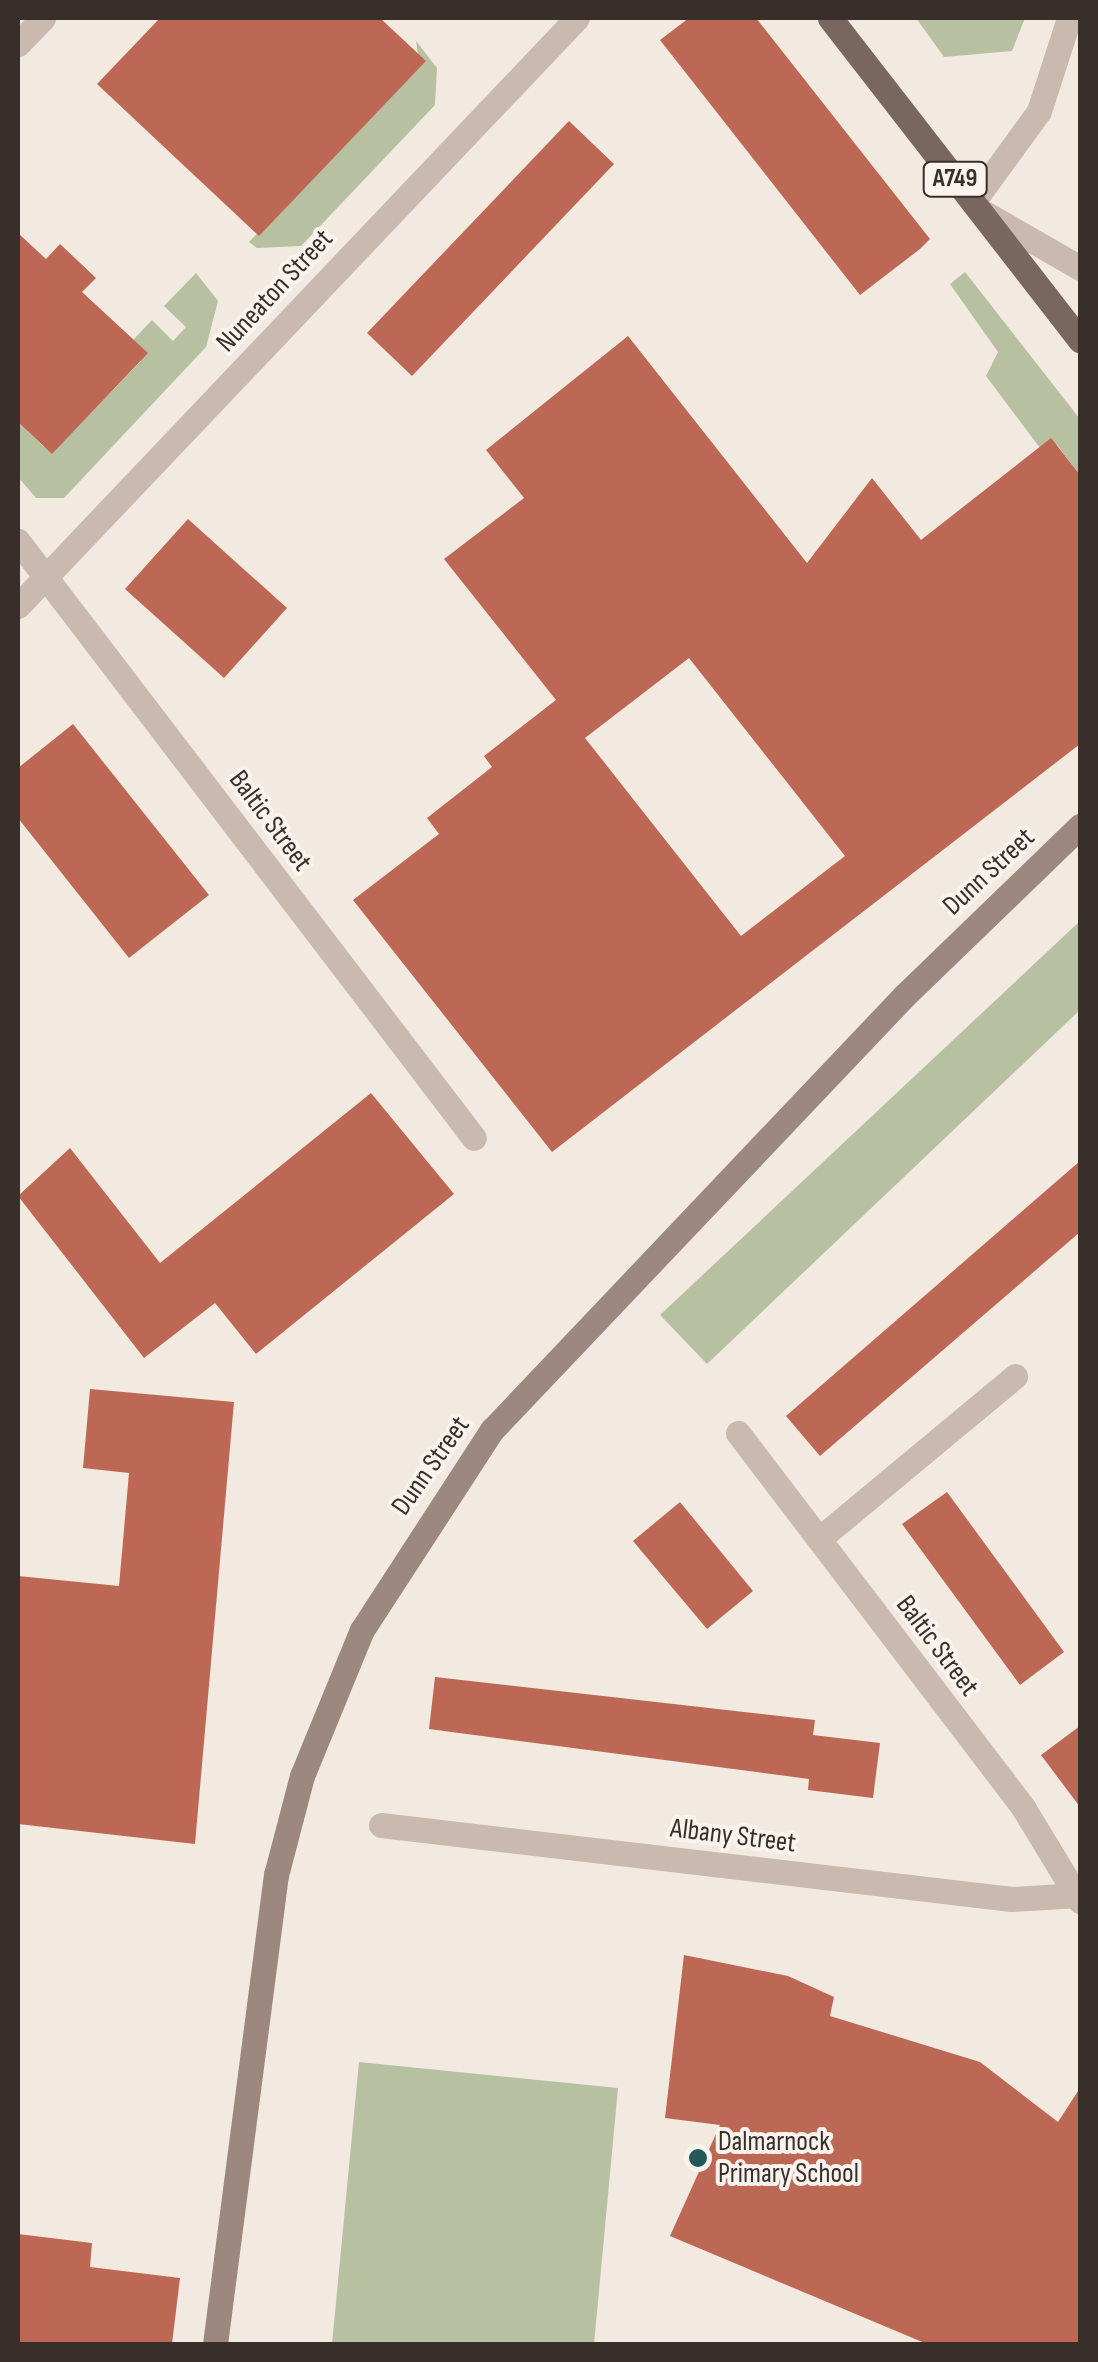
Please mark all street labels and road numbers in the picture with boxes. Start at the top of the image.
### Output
road number: A749 [922,159,988,199]
street label: Nuneaton Street [210,223,340,359]
street label: Baltic Street [221,764,319,878]
street label: Dunn Street [936,821,1042,923]
street label: Dunn Street [385,1410,477,1522]
street label: Baltic Street [888,1589,986,1703]
street label: Albany Street [668,1812,798,1860]

